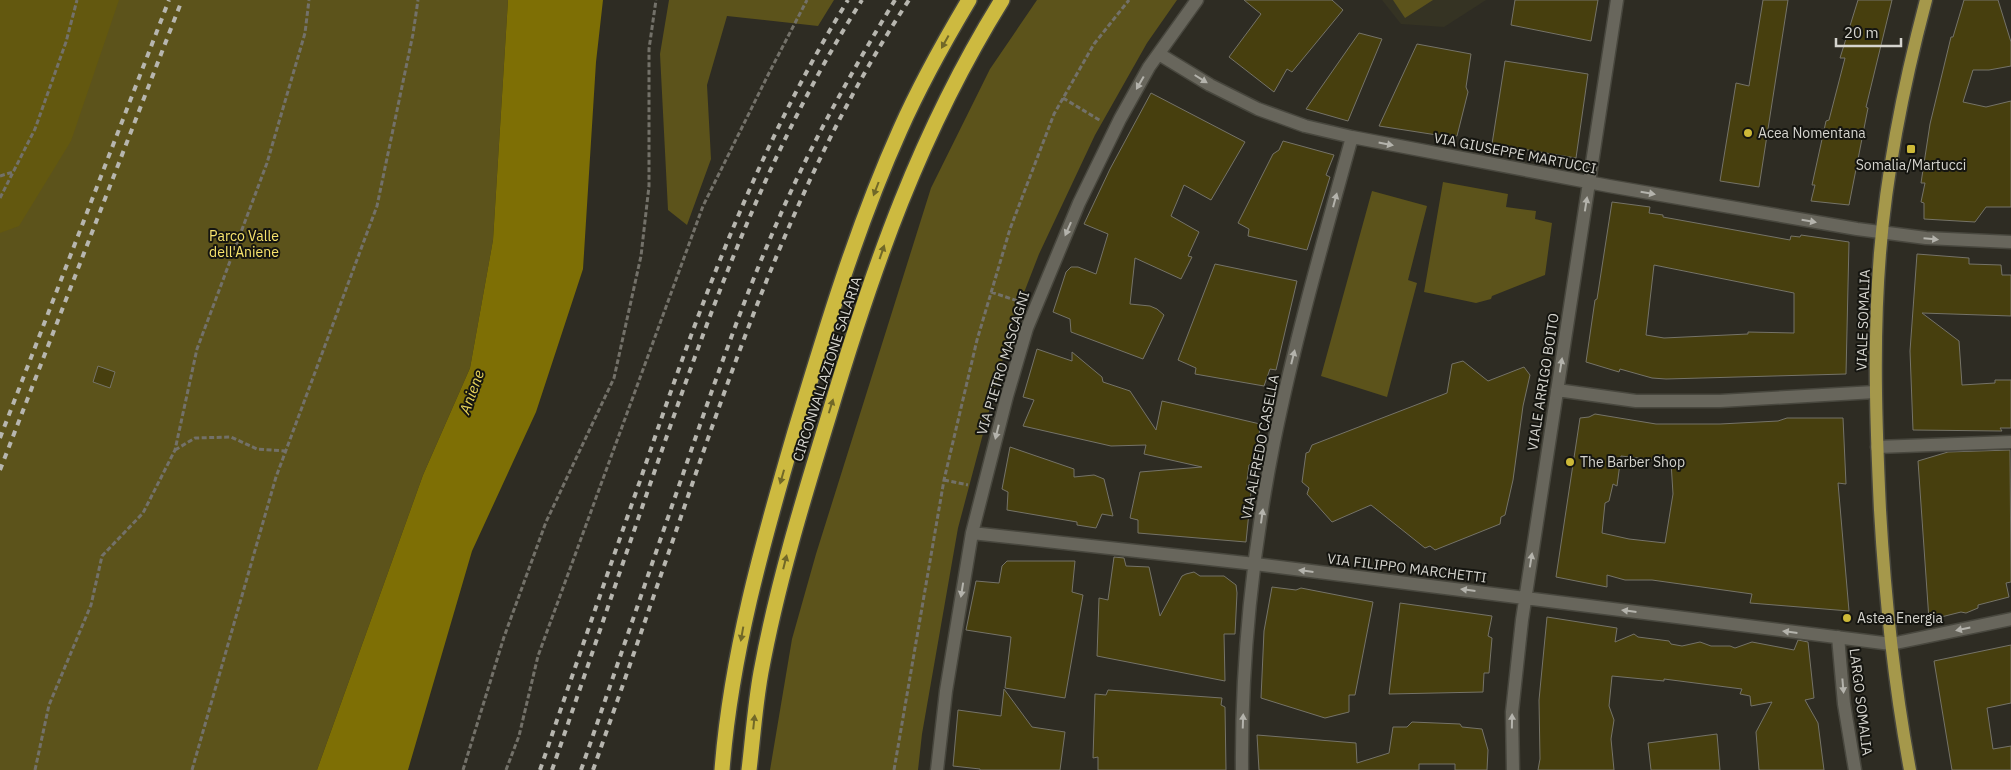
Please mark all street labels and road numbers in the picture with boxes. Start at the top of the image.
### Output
street label: VIA GIUSEPPE MARTUCCI [1432,128,1598,178]
street label: VIALE SOMALIA [1852,269,1874,371]
street label: CIRCONVALLAZIONE SALARIA [789,274,865,464]
street label: VIA PIETRO MASCAGNI [972,289,1034,437]
street label: VIALE ARRIGO BOITO [1523,312,1563,452]
street label: VIA ALFREDO CASELLA [1237,373,1283,521]
street label: VIA FILIPPO MARCHETTI [1326,549,1488,587]
street label: LARGO SOMALIA [1845,647,1877,757]

